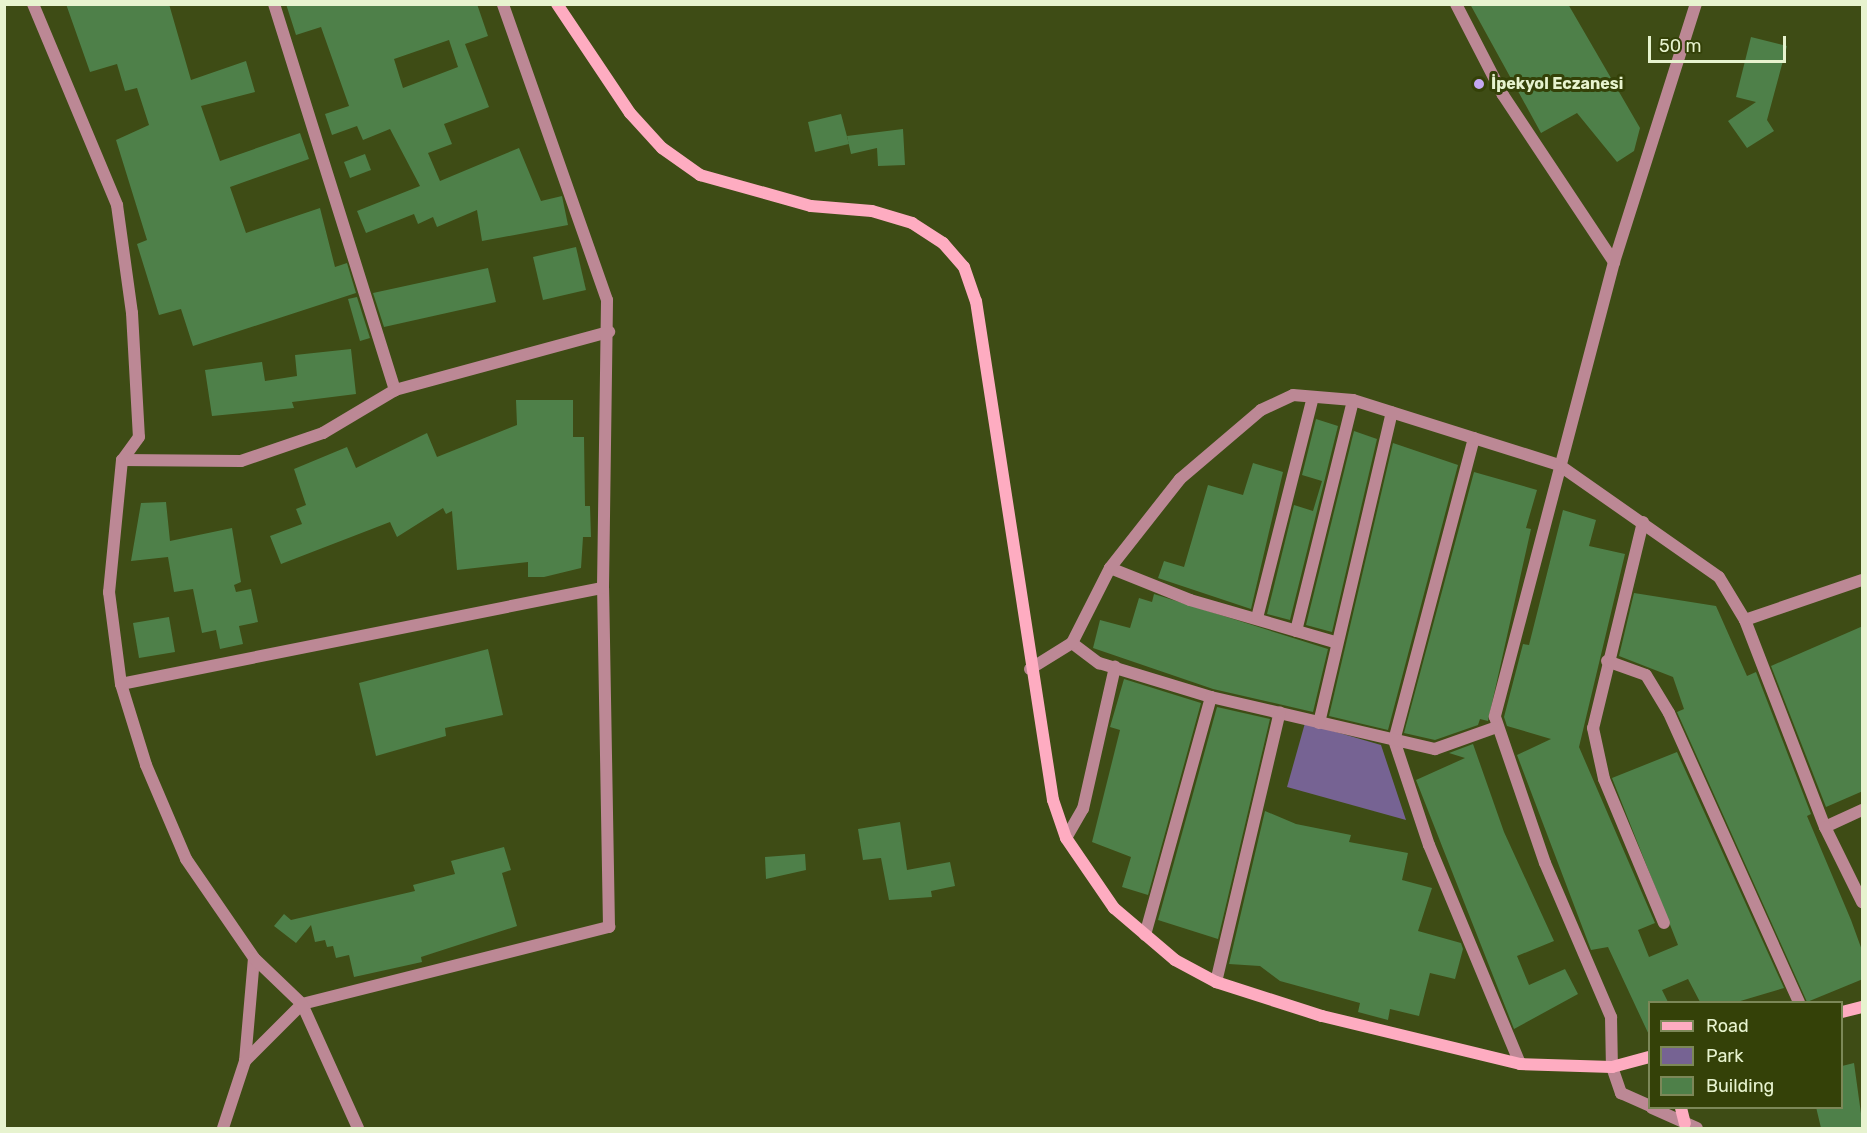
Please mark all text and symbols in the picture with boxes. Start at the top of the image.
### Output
scale bar [1651,24,1789,62]
text: 50 m [1659,35,1702,57]
place label: İpekyol Eczanesi [1491,74,1623,94]
marker: İpekyol Eczanesi [1472,77,1486,91]
legend [1648,1001,1843,1109]
text: Road [1706,1015,1749,1037]
text: Park [1706,1045,1743,1067]
text: Building [1706,1075,1774,1097]

